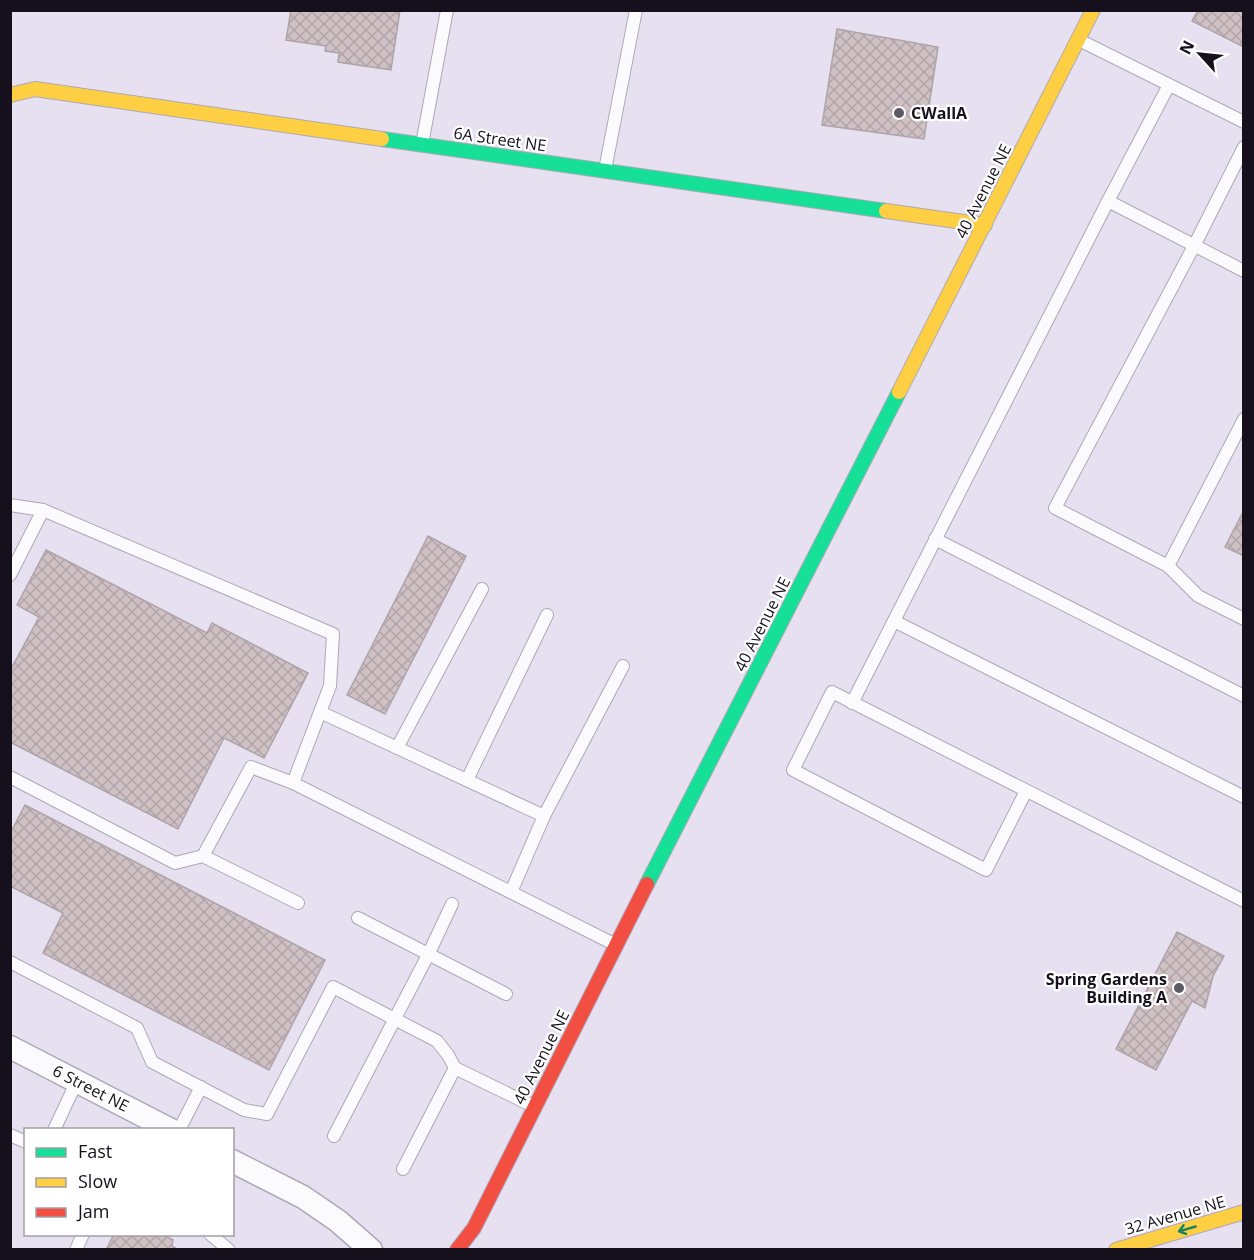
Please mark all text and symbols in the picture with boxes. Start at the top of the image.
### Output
north arrow [1170,24,1230,84]
text: N [1174,36,1199,58]
place label: CWallA [911,102,968,124]
marker: CWallA [892,106,906,120]
street label: 6A Street NE [452,122,548,156]
street label: 40 Avenue NE [950,140,1016,242]
street label: 40 Avenue NE [729,573,795,675]
place label: Spring Gardens Building A [1046,968,1168,1008]
marker: Spring Gardens Building A [1172,981,1186,995]
street label: 40 Avenue NE [508,1006,574,1108]
street label: 6 Street NE [49,1059,133,1117]
legend [24,1128,234,1236]
text: Fast [78,1139,112,1163]
text: Slow [78,1169,117,1193]
street label: 32 Avenue NE [1122,1190,1228,1240]
text: Jam [76,1199,110,1223]
one-way arrow [1178,1224,1197,1235]

